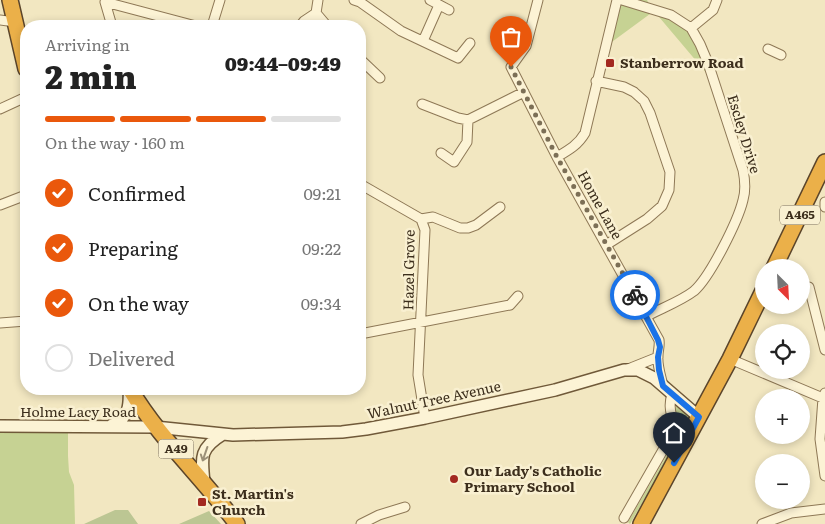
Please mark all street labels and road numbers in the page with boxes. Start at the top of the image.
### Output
street label: Escley Drive [723,92,766,176]
street label: Home Lane [574,166,628,243]
road number: A465 [780,206,820,224]
street label: Hazel Grove [397,229,419,311]
street label: Walnut Tree Avenue [365,375,502,423]
street label: Holme Lacy Road [20,401,136,421]
road number: A49 [158,439,194,458]

